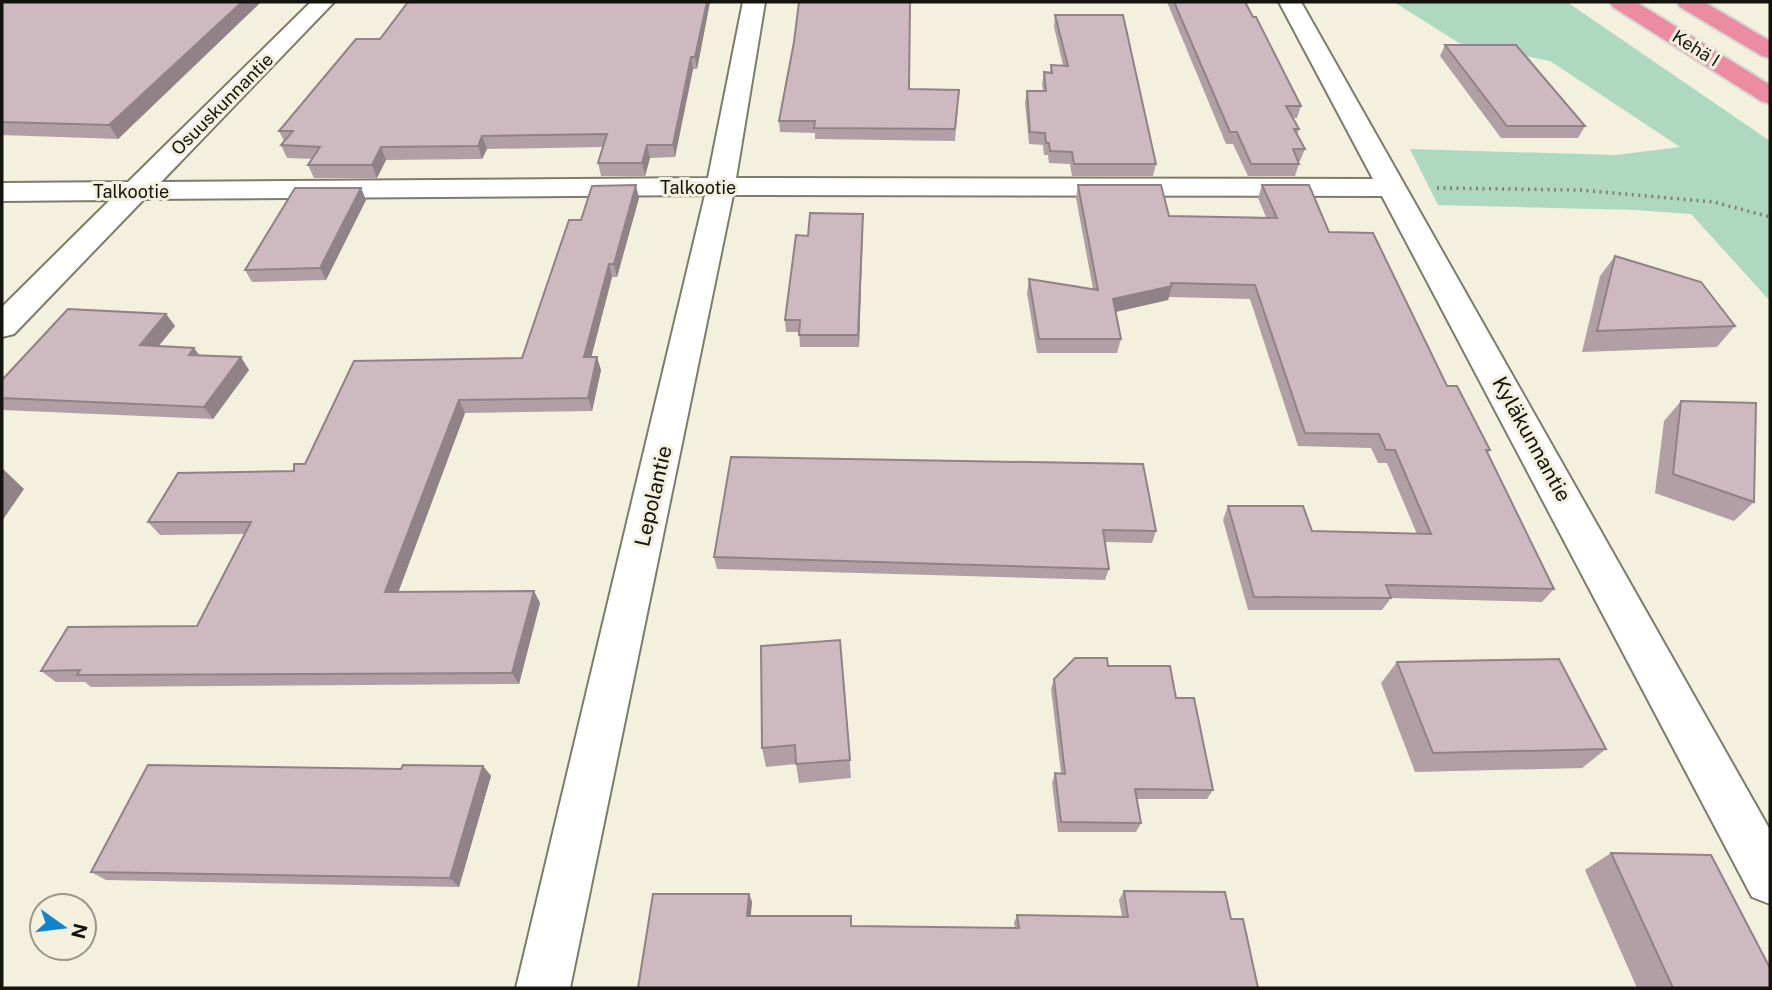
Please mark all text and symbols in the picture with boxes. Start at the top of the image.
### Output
street label: Kehä I [1668,25,1724,71]
street label: Osuuskunnantie [167,49,277,159]
street label: Talkootie [660,177,736,198]
street label: Talkootie [93,181,169,202]
street label: Kyläkunnantie [1487,372,1577,506]
street label: Lepolantie [629,443,677,549]
north arrow [28,892,98,962]
text: N [67,921,92,941]

